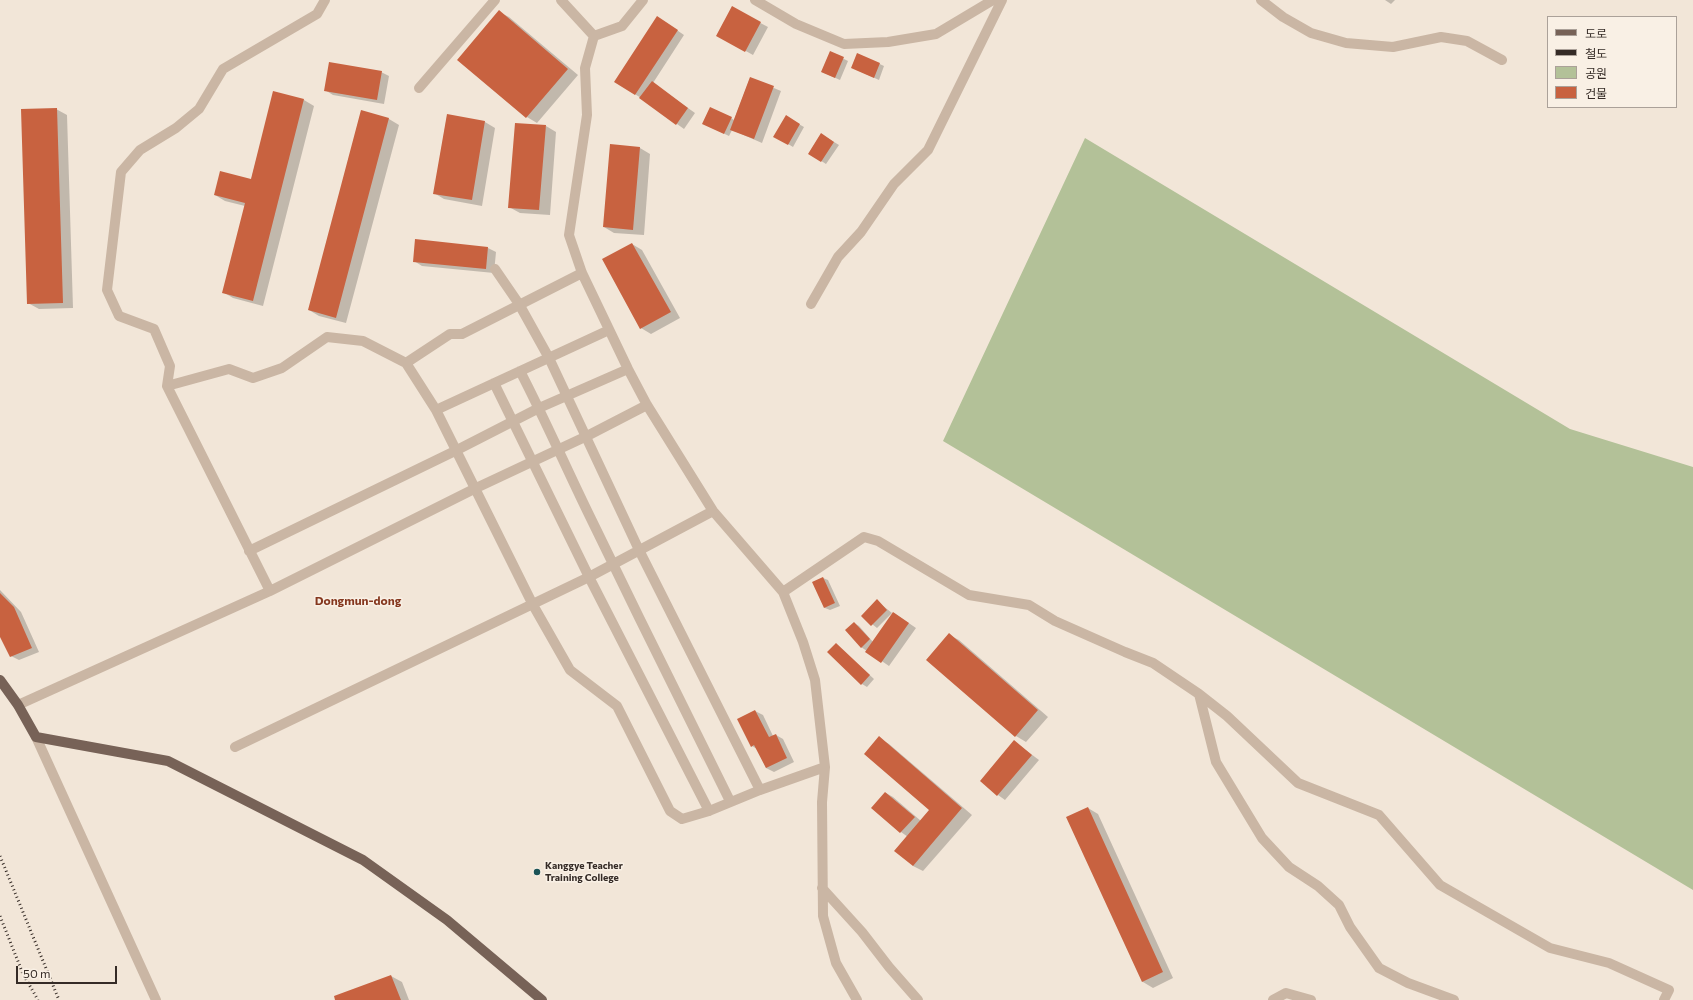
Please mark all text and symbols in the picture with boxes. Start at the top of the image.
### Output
legend [1547,16,1677,108]
text: 도로 [1585,26,1607,40]
text: 철도 [1585,46,1607,60]
text: 공원 [1585,66,1607,80]
text: 건물 [1585,86,1607,100]
district label: Dongmun-dong [315,594,401,608]
place label: Kanggye Teacher Training College [545,860,623,884]
marker: Kanggye Teacher Training College [532,867,542,877]
scale bar [18,958,119,984]
text: 50 m [23,966,51,980]

